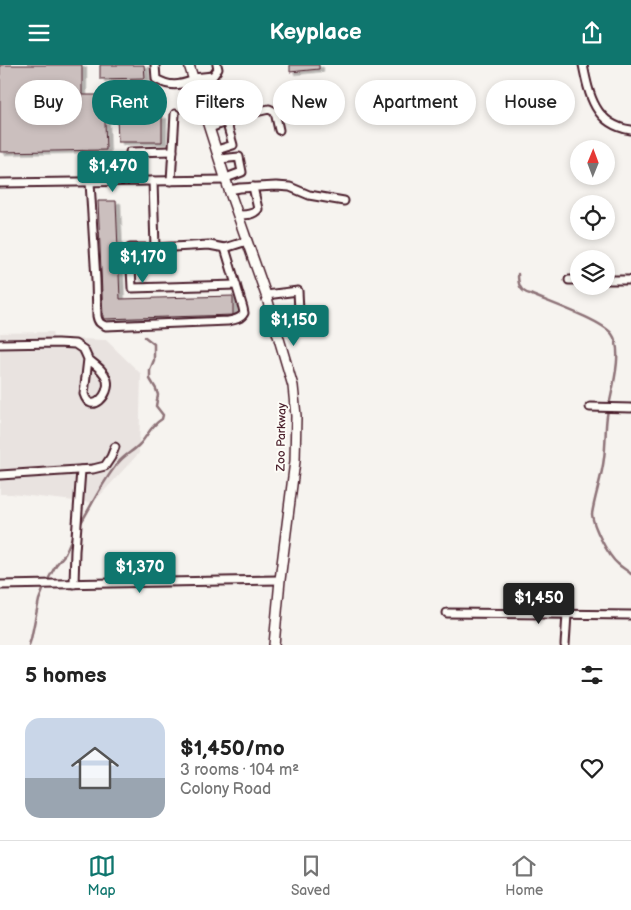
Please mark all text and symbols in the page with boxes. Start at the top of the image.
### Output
icon: menu [25,19,53,47]
text: Keyplace [269,19,362,46]
icon: share [578,19,606,47]
chip: Buy [15,80,82,125]
chip: Rent [92,80,167,125]
chip: Filters [177,80,263,125]
chip: New [273,80,345,125]
chip: Apartment [355,80,476,125]
chip: House [486,80,575,125]
north arrow [570,140,615,185]
map controls [570,140,615,295]
pin: $1,470 [72,151,154,193]
text: $1,470 [88,157,138,176]
button: locate [570,195,615,240]
pin: $1,170 [102,241,184,284]
text: $1,170 [120,248,166,267]
button: layers [570,250,615,295]
pin: $1,150 [253,305,335,347]
text: $1,150 [271,311,317,330]
street label: Zoo Parkway [273,402,290,472]
pin: $1,370 [99,551,181,594]
text: $1,370 [116,558,164,577]
pin: $1,450 [498,583,580,625]
text: $1,450 [514,589,564,608]
icon: filters [578,661,606,689]
text: 5 homes [25,663,107,688]
text: $1,450/mo [180,736,285,761]
icon: home [65,738,125,798]
icon: heart [578,754,606,782]
text: 3 rooms · 104 m² [180,761,299,780]
text: Colony Road [180,780,271,799]
tab: Map [88,852,116,899]
tab: Saved [291,852,330,899]
tab: Home [505,852,543,899]

